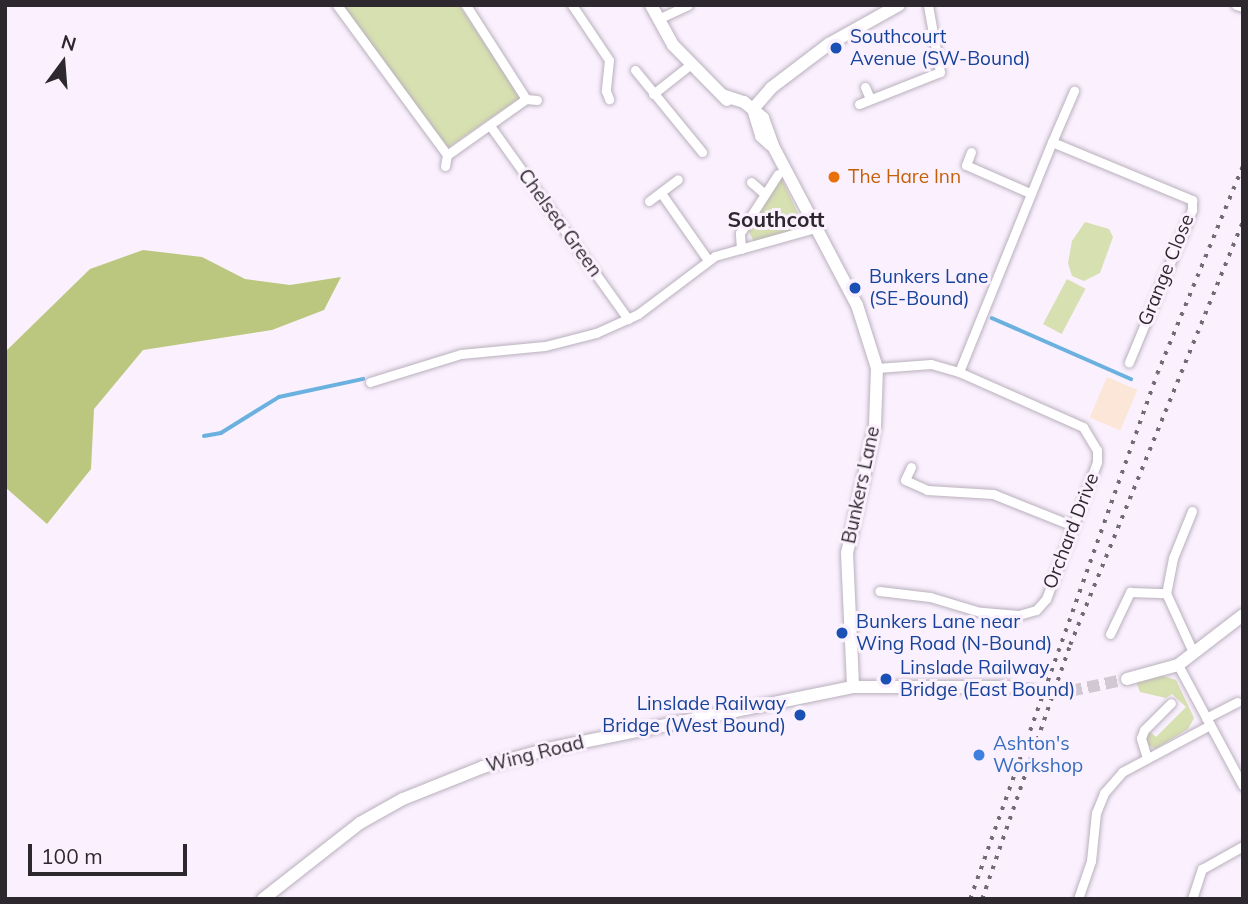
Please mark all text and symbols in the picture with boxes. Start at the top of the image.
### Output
place label: Southcourt Avenue (SW-Bound) [850,26,1030,70]
north arrow [28,28,98,98]
text: N [59,29,79,56]
marker: Southcourt Avenue (SW-Bound) [828,40,844,56]
street label: Chelsea Green [513,165,607,281]
place label: The Hare Inn [848,166,961,188]
marker: The Hare Inn [826,169,842,185]
district label: Southcott [727,206,825,232]
street label: Grange Close [1133,211,1199,329]
place label: Bunkers Lane (SE-Bound) [869,266,988,310]
marker: Bunkers Lane (SE-Bound) [847,280,863,296]
street label: Bunkers Lane [837,424,885,546]
street label: Orchard Drive [1038,470,1104,592]
place label: Bunkers Lane near Wing Road (N-Bound) [856,611,1052,655]
marker: Bunkers Lane near Wing Road (N-Bound) [834,625,850,641]
place label: Linslade Railway Bridge (East Bound) [900,657,1075,701]
marker: Linslade Railway Bridge (East Bound) [878,671,894,687]
place label: Linslade Railway Bridge (West Bound) [602,693,786,737]
marker: Linslade Railway Bridge (West Bound) [792,707,808,723]
street label: Wing Road [484,731,586,777]
place label: Ashton's Workshop [993,733,1083,777]
marker: Ashton's Workshop [971,747,987,763]
scale bar [32,830,191,874]
text: 100 m [41,843,103,869]

